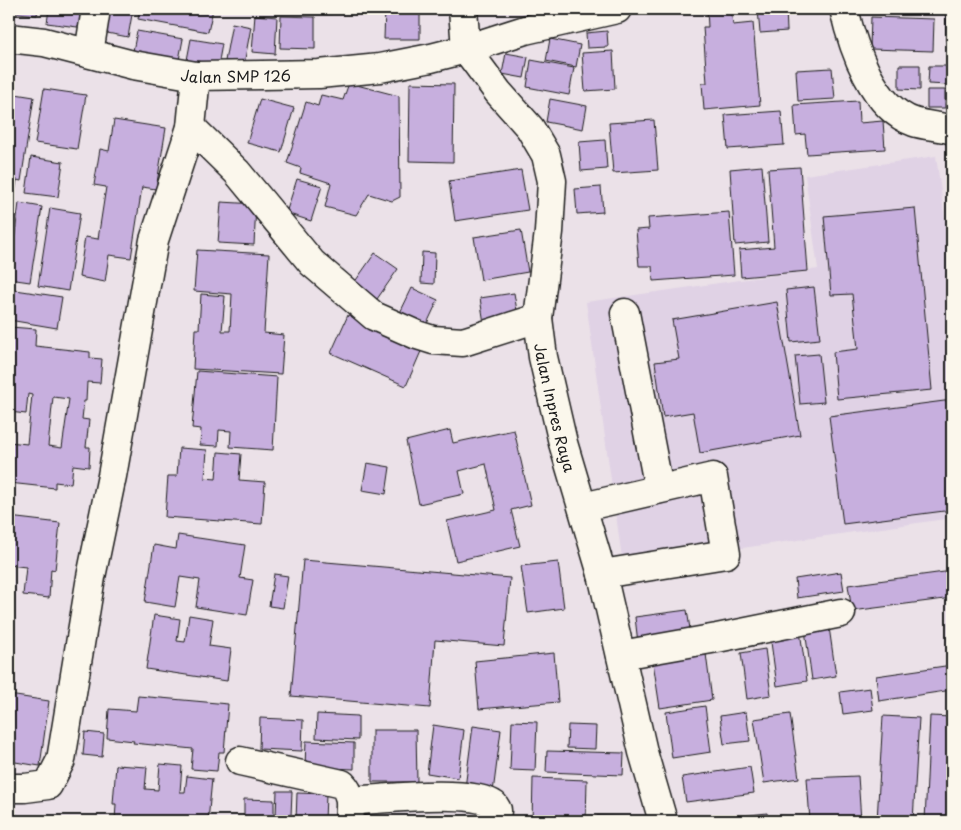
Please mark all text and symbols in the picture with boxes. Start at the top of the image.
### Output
street label: Jalan SMP 126 [179,62,291,88]
street label: Jalan Inpres Raya [530,342,583,475]

